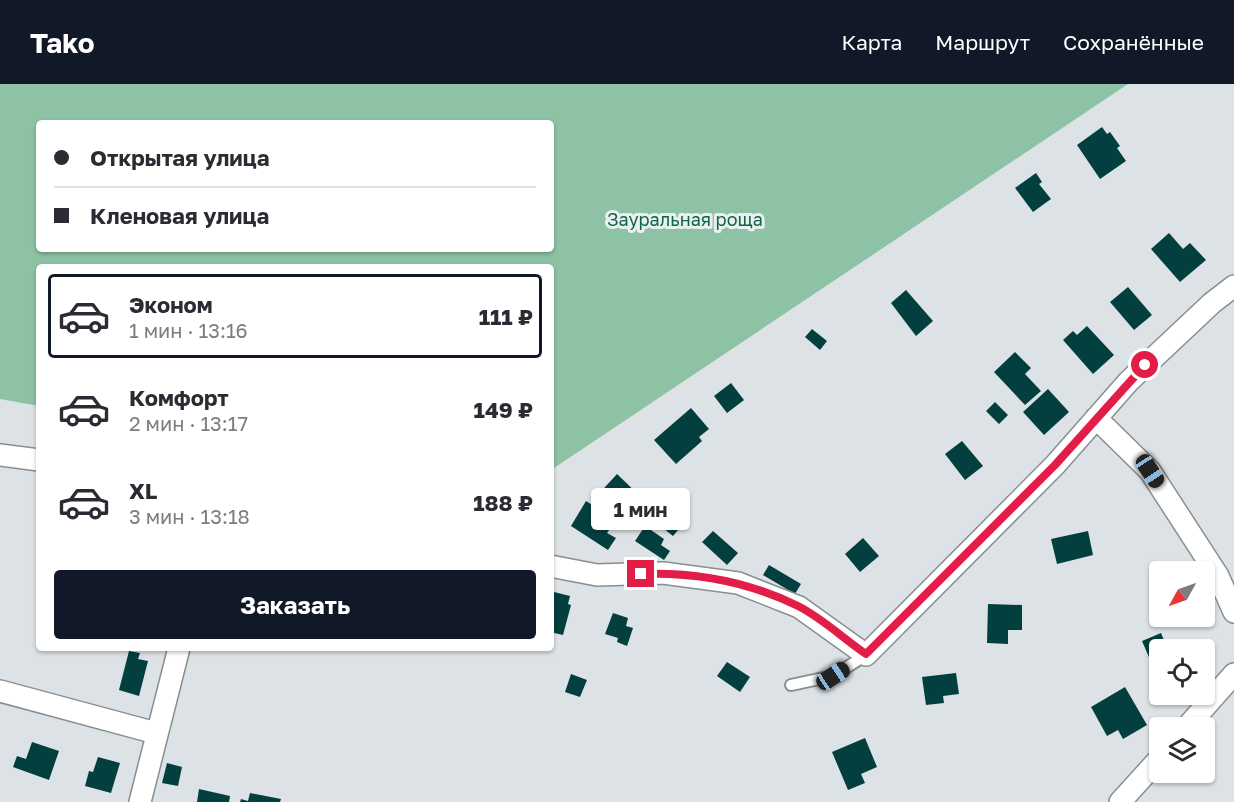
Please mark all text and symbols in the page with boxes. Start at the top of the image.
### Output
text: Tako [30,26,95,59]
text: Карта [841,29,902,55]
text: Маршрут [935,29,1030,55]
text: Сохранённые [1063,29,1204,55]
text: Открытая улица [90,144,269,171]
text: Кленовая улица [90,202,269,229]
park label: Зауральная роща [607,208,763,230]
icon: car [57,289,111,343]
text: Эконом [129,291,213,318]
text: 111 ₽ [479,303,533,330]
text: 1 мин · 13:16 [129,318,248,342]
route start [1131,351,1158,378]
icon: car [57,382,111,436]
text: Комфорт [129,384,229,411]
text: 149 ₽ [474,396,533,423]
text: 2 мин · 13:17 [129,411,248,435]
car [1133,451,1167,491]
icon: car [57,475,111,529]
text: XL [129,477,157,504]
callout: 1 мин [592,487,690,529]
text: 188 ₽ [473,489,533,516]
text: 1 мин [613,497,668,521]
text: 3 мин · 13:18 [129,504,250,528]
route end [627,560,654,587]
north arrow [1149,561,1215,627]
map controls [1149,561,1215,783]
button: Заказать [54,570,536,639]
button: locate [1149,639,1215,705]
car [813,659,853,693]
button: layers [1149,717,1215,783]

